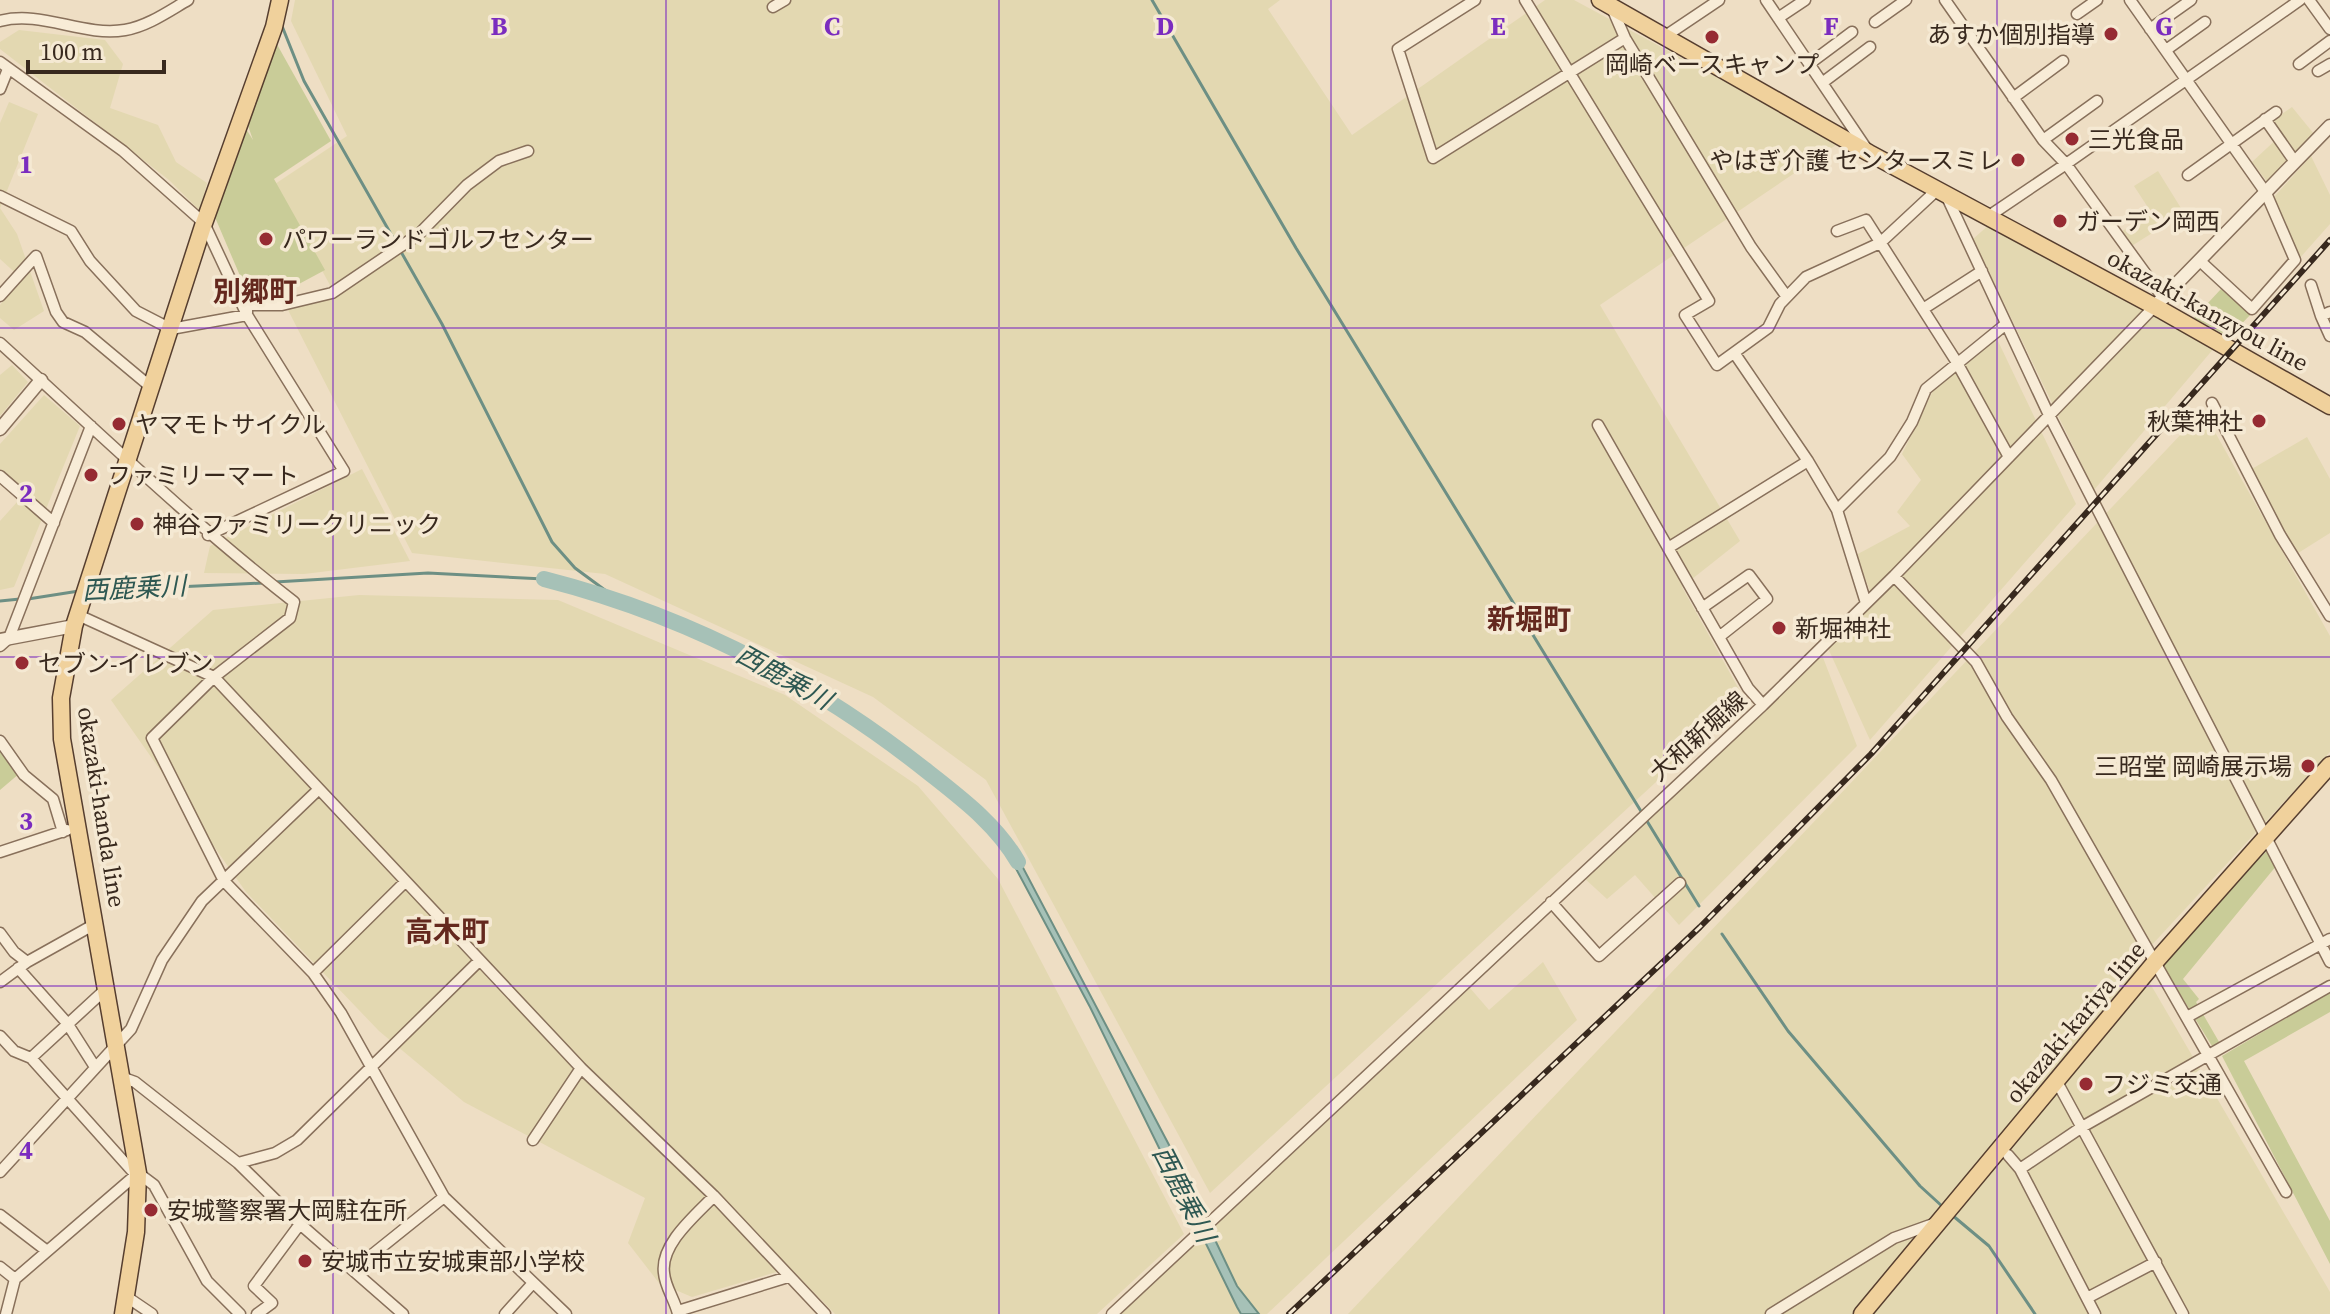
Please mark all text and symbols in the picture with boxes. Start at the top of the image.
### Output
text: B [491,8,508,44]
text: C [824,8,840,44]
text: D [1156,8,1174,44]
text: E [1490,8,1506,44]
text: F [1823,8,1839,44]
text: G [2155,8,2173,44]
place label: あすか個別指導 [1927,18,2095,51]
scale bar [28,24,164,74]
marker: あすか個別指導 [2102,25,2120,43]
marker: 岡崎ベースキャンプ [1703,28,1721,46]
text: 100 m [40,35,103,68]
place label: 岡崎ベースキャンプ [1605,48,1819,81]
place label: 三光食品 [2088,123,2184,156]
marker: 三光食品 [2063,130,2081,148]
place label: やはぎ介護 センタースミレ [1710,144,2002,177]
text: 1 [19,146,33,182]
marker: やはぎ介護 センタースミレ [2009,151,2027,169]
place label: ガーデン岡西 [2076,205,2220,238]
marker: ガーデン岡西 [2051,212,2069,230]
place label: パワーランドゴルフセンター [282,223,594,256]
marker: パワーランドゴルフセンター [257,230,275,248]
street label: okazaki-kanzyou line [2101,241,2315,379]
district label: 別郷町 [213,272,297,310]
place label: 秋葉神社 [2147,405,2243,438]
place label: ヤマモトサイクル [135,408,326,441]
marker: 秋葉神社 [2250,412,2268,430]
marker: ヤマモトサイクル [110,415,128,433]
place label: ファミリーマート [107,459,299,492]
marker: ファミリーマート [82,466,100,484]
text: 2 [19,475,33,511]
place label: 神谷ファミリークリニック [153,508,441,541]
marker: 神谷ファミリークリニック [128,515,146,533]
water label: 西鹿乗川 [81,567,190,609]
district label: 新堀町 [1487,600,1571,638]
place label: 新堀神社 [1795,612,1891,645]
marker: 新堀神社 [1770,619,1788,637]
water label: 西鹿乗川 [730,636,841,719]
place label: セブン-イレブン [38,647,214,680]
marker: セブン-イレブン [13,654,31,672]
street label: 大和新堀線 [1642,684,1754,788]
street label: okazaki-handa line [70,704,134,910]
place label: 三昭堂 岡崎展示場 [2094,750,2292,783]
marker: 三昭堂 岡崎展示場 [2299,757,2317,775]
text: 3 [19,803,33,839]
district label: 高木町 [405,912,489,950]
street label: okazaki-kariya line [1997,934,2153,1110]
place label: フジミ交通 [2102,1068,2222,1101]
marker: フジミ交通 [2077,1075,2095,1093]
text: 4 [19,1132,33,1168]
water label: 西鹿乗川 [1144,1139,1225,1251]
place label: 安城警察署大岡駐在所 [167,1194,407,1227]
marker: 安城警察署大岡駐在所 [142,1201,160,1219]
place label: 安城市立安城東部小学校 [321,1245,585,1278]
marker: 安城市立安城東部小学校 [296,1252,314,1270]

